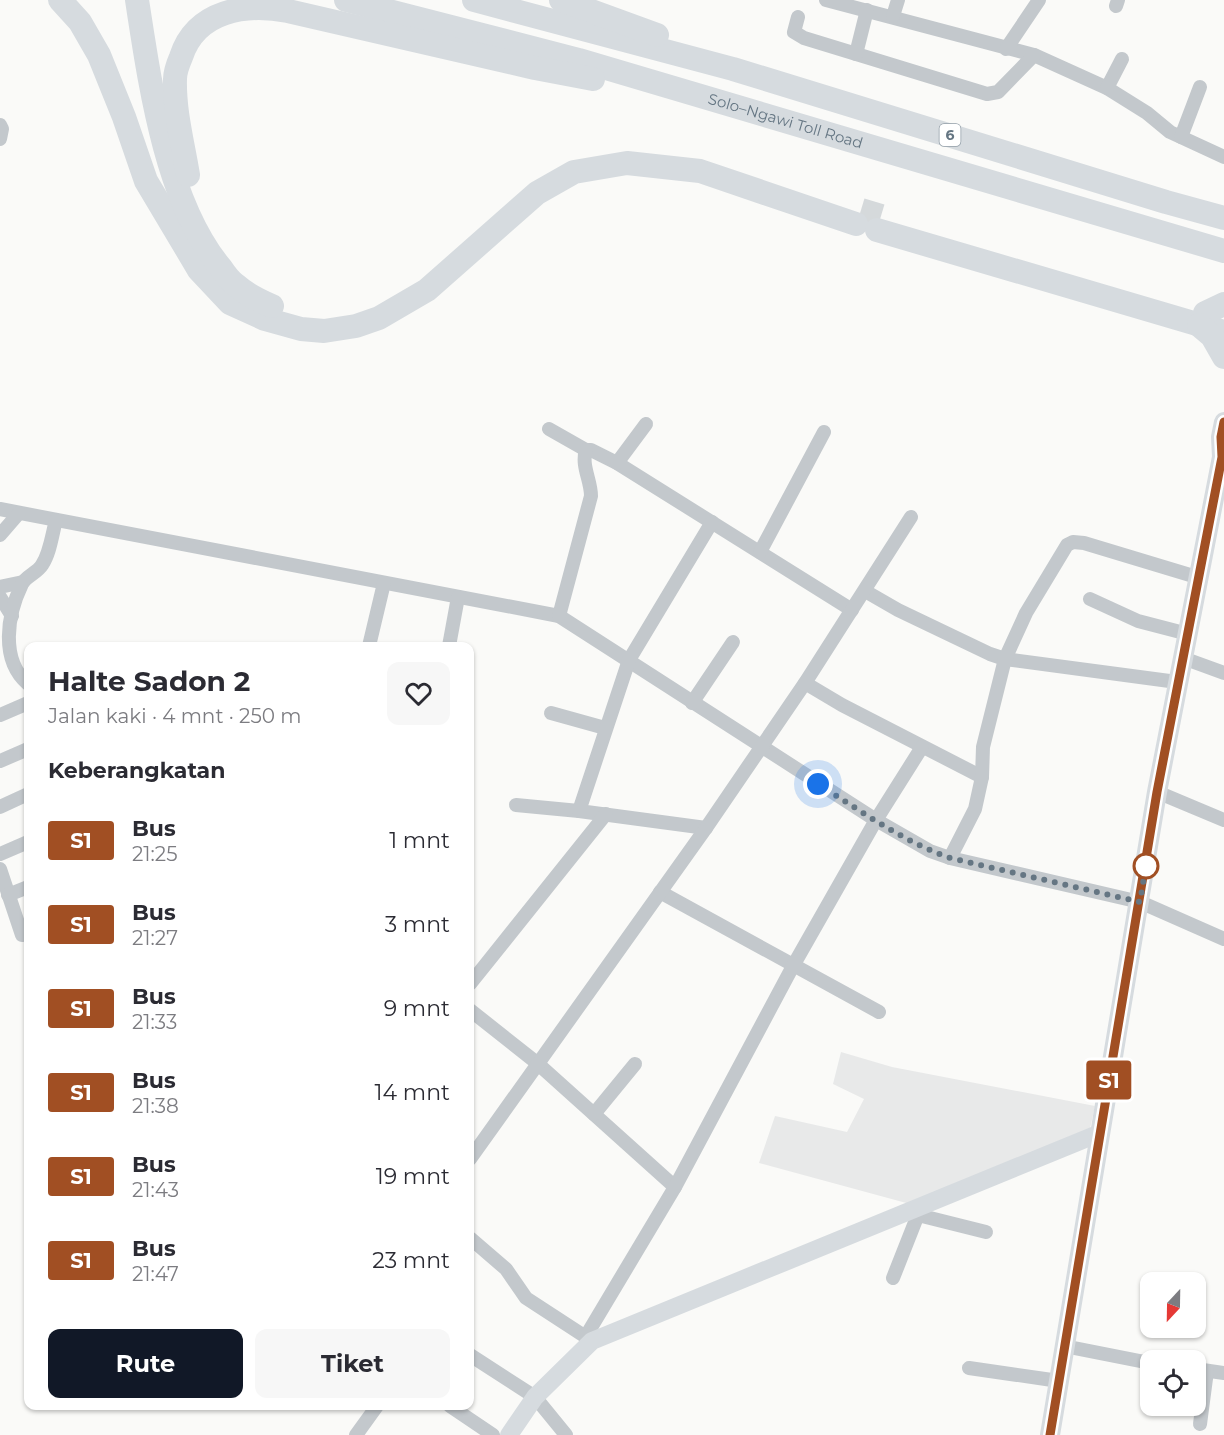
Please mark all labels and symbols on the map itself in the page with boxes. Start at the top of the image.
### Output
street label: Solo–Ngawi Toll Road [706,89,865,153]
road number: 6 [940,124,960,146]
your location [803,769,833,799]
unlabelled marker [1133,853,1159,879]
line badge: S1 [1082,1060,1136,1100]
north arrow [1140,1272,1206,1338]

